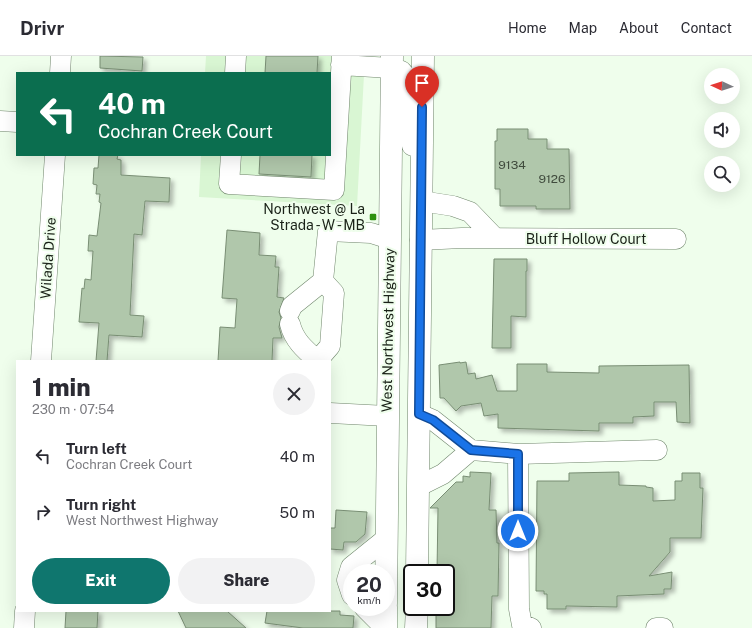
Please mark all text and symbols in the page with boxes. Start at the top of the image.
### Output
text: Drivr [20,17,64,39]
text: Home [508,20,547,36]
text: Map [569,20,597,36]
text: About [619,20,659,36]
text: Contact [681,20,732,36]
pin [405,66,439,107]
north arrow [704,68,740,104]
map controls [704,68,740,192]
icon: arrive [411,72,433,94]
text: 40 m [98,87,166,120]
icon: left [32,88,84,140]
button: sound [704,112,740,148]
text: Cochran Creek Court [98,121,273,142]
button: search [704,156,740,192]
house number: 9134 [498,158,526,172]
house number: 9126 [538,172,566,186]
place label: Northwest @ La Strada - W - MB [263,201,365,233]
marker: Northwest @ La Strada - W - MB [368,212,378,222]
street label: Wilada Drive [37,217,59,299]
street label: Bluff Hollow Court [526,231,646,247]
street label: West Northwest Highway [379,247,397,412]
text: 1 min [32,373,91,401]
button: close [273,373,315,415]
text: 230 m · 07:54 [32,402,114,417]
text: Turn left [66,440,127,457]
icon: left [32,445,54,467]
text: 40 m [280,448,315,465]
text: Cochran Creek Court [66,457,192,472]
text: Turn right [66,496,136,513]
icon: right [32,501,54,523]
text: 50 m [280,504,315,521]
position arrow [497,510,539,552]
text: West Northwest Highway [66,513,218,528]
button: Exit [32,558,170,604]
button: Share [178,558,315,604]
speed limit sign: 30 [403,564,455,616]
text: 20 [356,573,382,597]
text: km/h [357,594,381,606]

